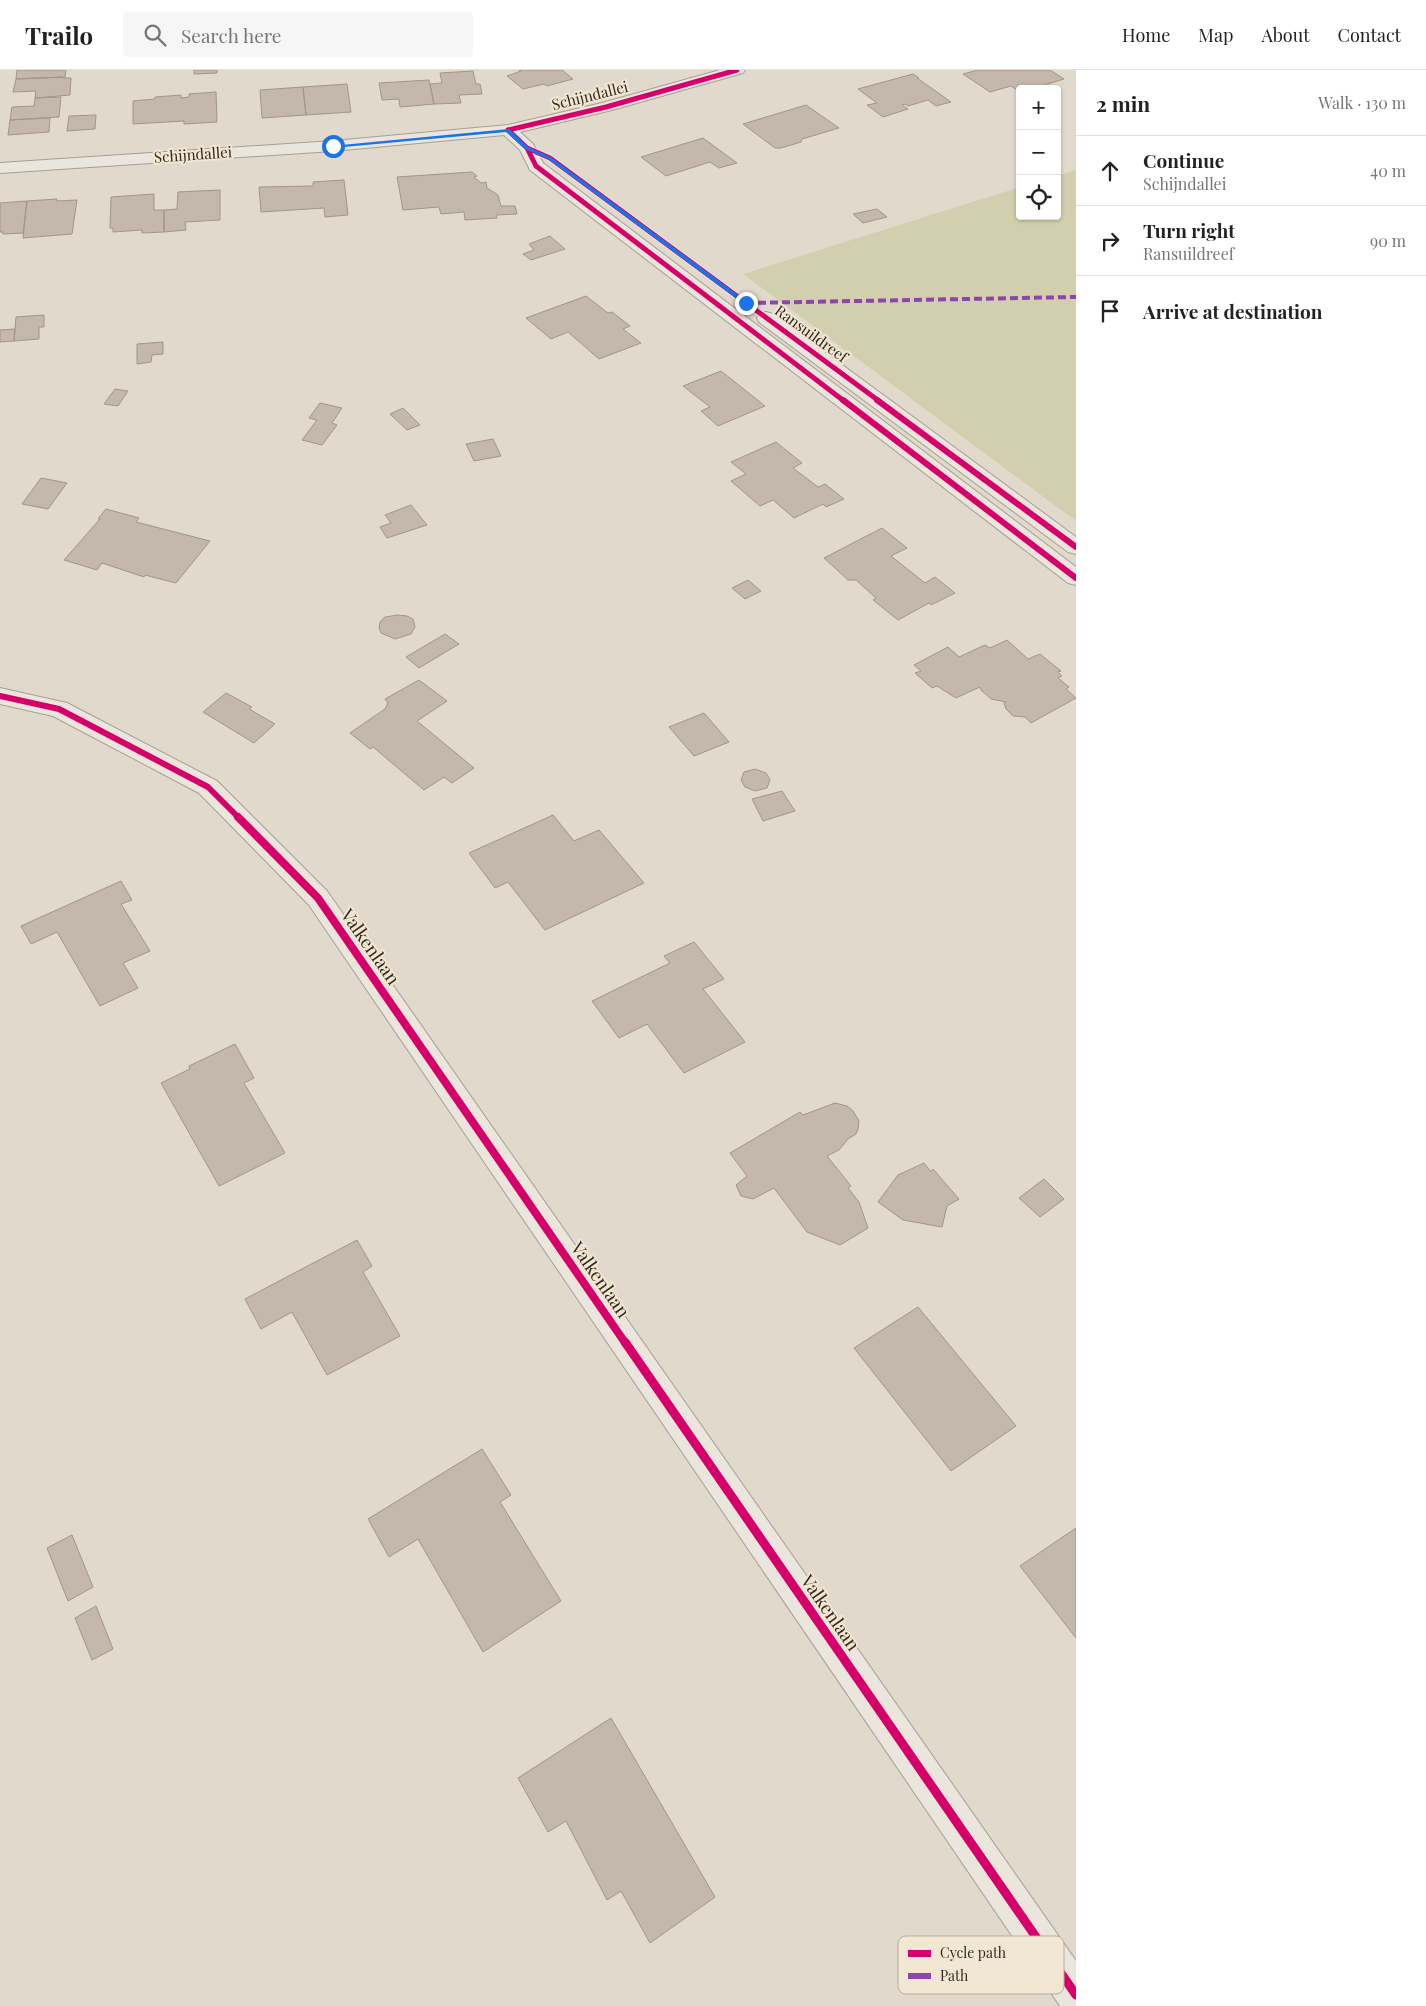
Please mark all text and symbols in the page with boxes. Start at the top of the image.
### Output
search box [123,12,473,57]
text: Trailo [25,19,93,51]
icon: search [141,21,169,49]
text: Search here [181,22,282,48]
text: Home [1122,23,1170,47]
text: Map [1198,23,1233,47]
text: About [1261,23,1310,47]
text: Contact [1338,23,1401,47]
street label: Schijndallei [549,76,631,114]
map controls [1016,85,1061,220]
button: + [1016,85,1061,130]
text: 2 min [1096,89,1150,117]
text: Walk · 130 m [1318,92,1406,113]
button: − [1016,130,1061,175]
route start [322,135,345,158]
street label: Schijndallei [153,141,233,167]
text: Continue [1143,147,1224,173]
icon: ahead [1096,157,1124,185]
text: 40 m [1370,160,1406,181]
text: Schijndallei [1143,173,1226,194]
button: locate [1016,175,1061,220]
text: Turn right [1143,217,1235,243]
icon: right [1096,227,1124,255]
text: 90 m [1370,230,1406,251]
text: Ransuildreef [1143,243,1234,264]
route end [735,292,758,315]
icon: arrive [1096,297,1124,325]
text: Arrive at destination [1143,298,1323,324]
street label: Ransuildreef [771,300,853,367]
street label: Valkenlaan [335,903,406,989]
street label: Valkenlaan [565,1236,636,1322]
street label: Valkenlaan [795,1569,866,1655]
legend [898,1936,1064,1994]
text: Cycle path [940,1943,1007,1962]
text: Path [940,1966,969,1985]

